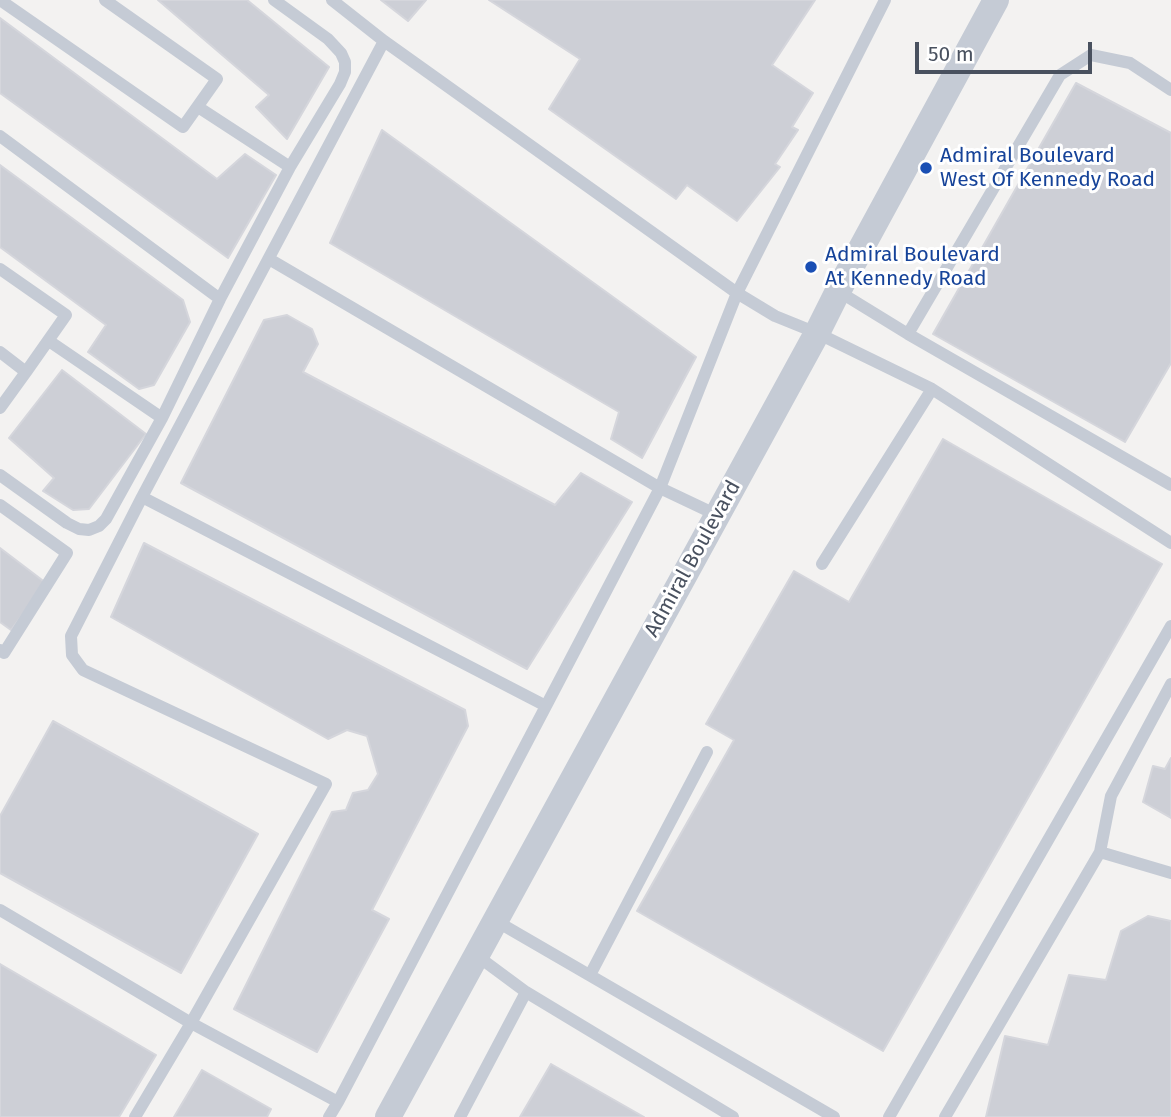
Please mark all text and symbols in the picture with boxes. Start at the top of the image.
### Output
scale bar [919,28,1096,72]
text: 50 m [928,41,974,67]
place label: Admiral Boulevard West Of Kennedy Road [940,143,1155,193]
marker: Admiral Boulevard West Of Kennedy Road [918,160,934,176]
place label: Admiral Boulevard At Kennedy Road [825,242,1000,292]
marker: Admiral Boulevard At Kennedy Road [803,259,819,275]
street label: Admiral Boulevard [640,476,746,642]

